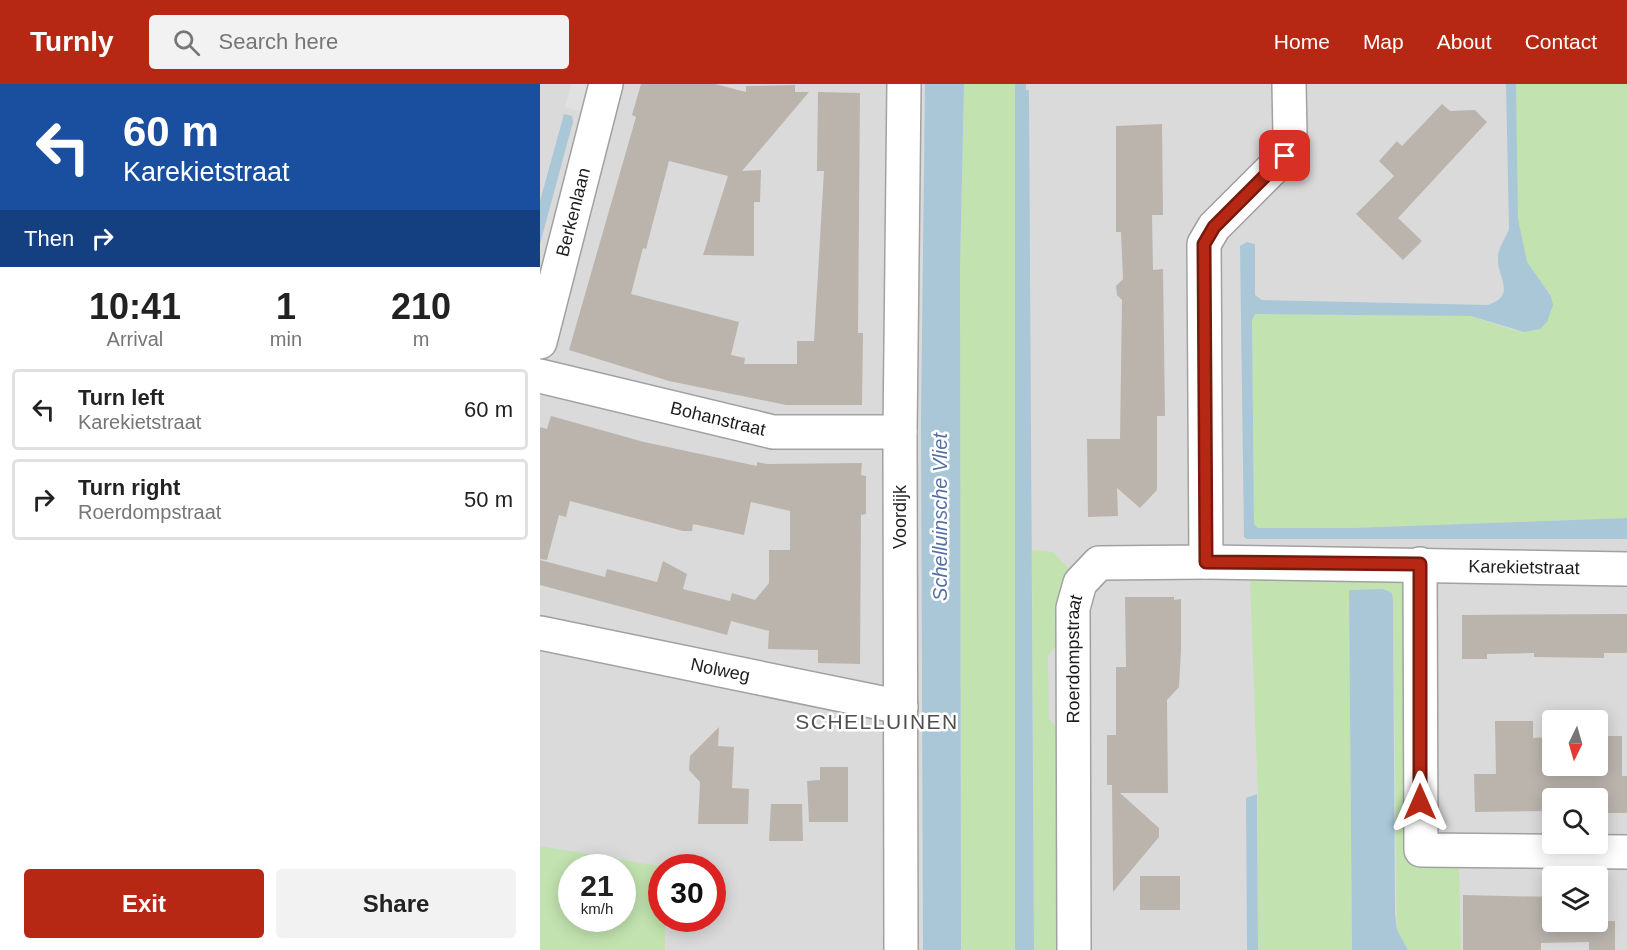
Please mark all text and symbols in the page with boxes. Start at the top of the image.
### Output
search box [149,15,569,69]
text: Turnly [30,26,113,57]
icon: search [170,26,203,59]
text: Search here [218,29,338,54]
text: Home [1274,30,1330,53]
text: Map [1363,30,1404,53]
text: About [1437,30,1492,53]
text: Contact [1525,30,1597,53]
icon: left [24,108,102,186]
text: 60 m [123,108,219,155]
pin [1259,130,1310,181]
icon: arrive [1268,139,1301,172]
text: Karekietstraat [123,157,290,187]
street label: Berkenlaan [552,166,594,259]
icon: right [86,222,119,255]
text: Then [24,226,74,251]
text: 10:41 [89,286,181,327]
text: 1 [276,286,296,327]
text: 210 [391,286,451,327]
text: Arrival [107,328,163,350]
text: min [270,328,302,350]
text: m [413,328,429,350]
text: Turn left [78,385,164,410]
icon: left [27,393,60,426]
text: 60 m [464,397,513,422]
street label: Bohanstraat [668,398,767,440]
text: Karekietstraat [78,411,201,433]
water label: Schelluinsche Vliet [929,432,951,601]
text: Turn right [78,475,180,500]
icon: right [27,483,60,516]
street label: Voordijk [890,484,910,549]
text: 50 m [464,487,513,512]
text: Roerdompstraat [78,501,221,523]
street label: Karekietstraat [1468,556,1580,578]
street label: Roerdompstraat [1063,592,1086,724]
street label: Nolweg [689,654,752,686]
district label: SCHELLUINEN [795,710,959,733]
north arrow [1542,710,1608,776]
map controls [1542,710,1608,932]
position arrow [1388,770,1452,834]
button: search [1542,788,1608,854]
speed limit sign: 30 [648,854,726,932]
button: layers [1542,866,1608,932]
button: Exit [24,869,264,938]
button: Share [276,869,516,938]
text: 21 [580,869,614,902]
text: km/h [581,900,613,917]

